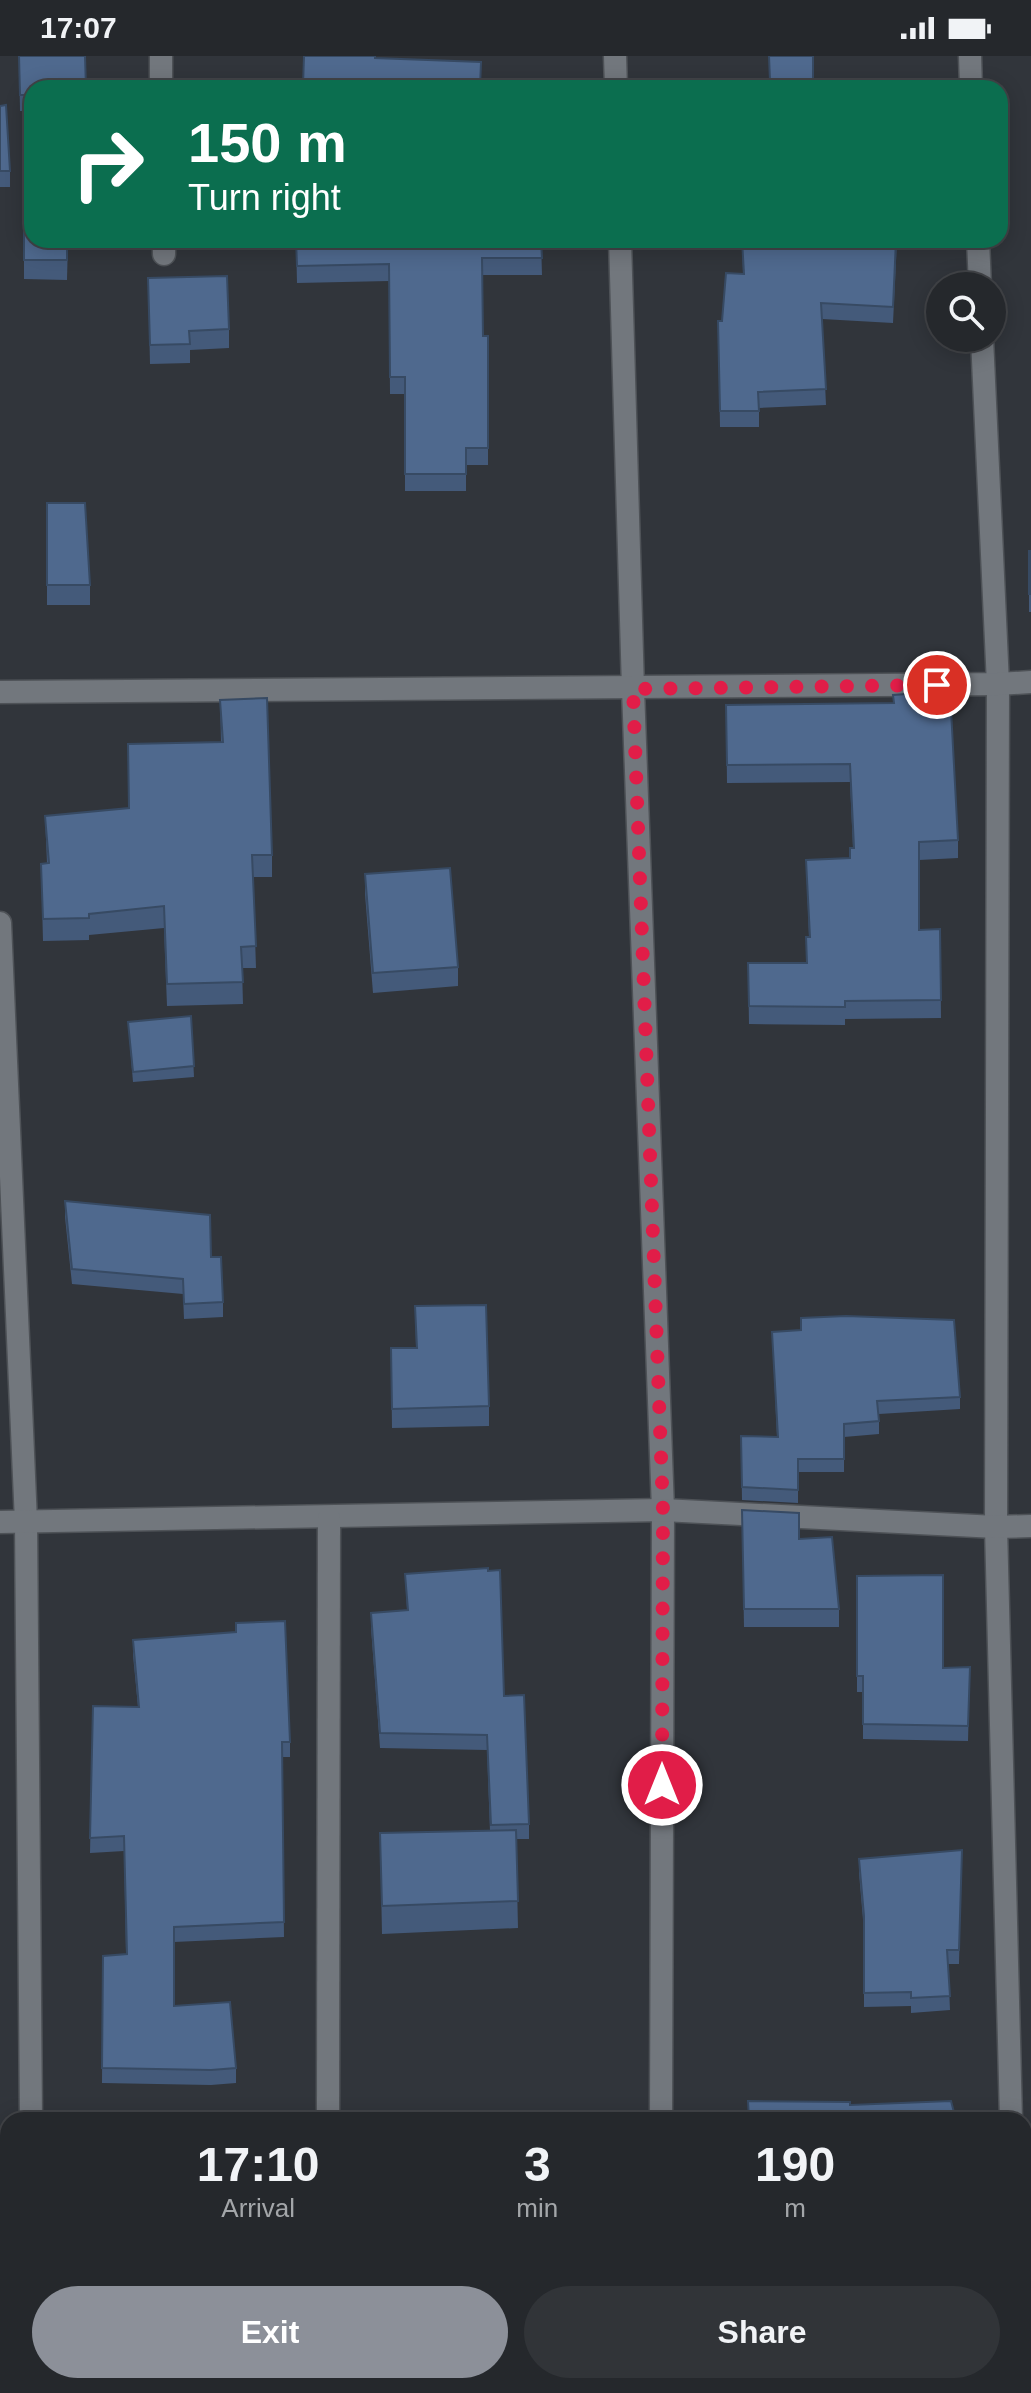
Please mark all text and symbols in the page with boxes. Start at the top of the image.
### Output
text: 17:07 [40,11,117,44]
text: 150 m [188,111,347,174]
icon: right [56,112,160,216]
text: Turn right [188,177,341,218]
map controls [926,272,1006,352]
button: search [926,272,1006,352]
pin [903,651,971,719]
icon: arrive [915,663,959,707]
position arrow [620,1743,704,1827]
text: 17:10 [197,2138,320,2191]
text: 3 [524,2138,551,2191]
text: 190 [755,2138,835,2191]
text: Arrival [221,2193,295,2223]
text: min [516,2193,558,2223]
text: m [784,2193,806,2223]
button: Exit [32,2286,508,2378]
button: Share [524,2286,1000,2378]

